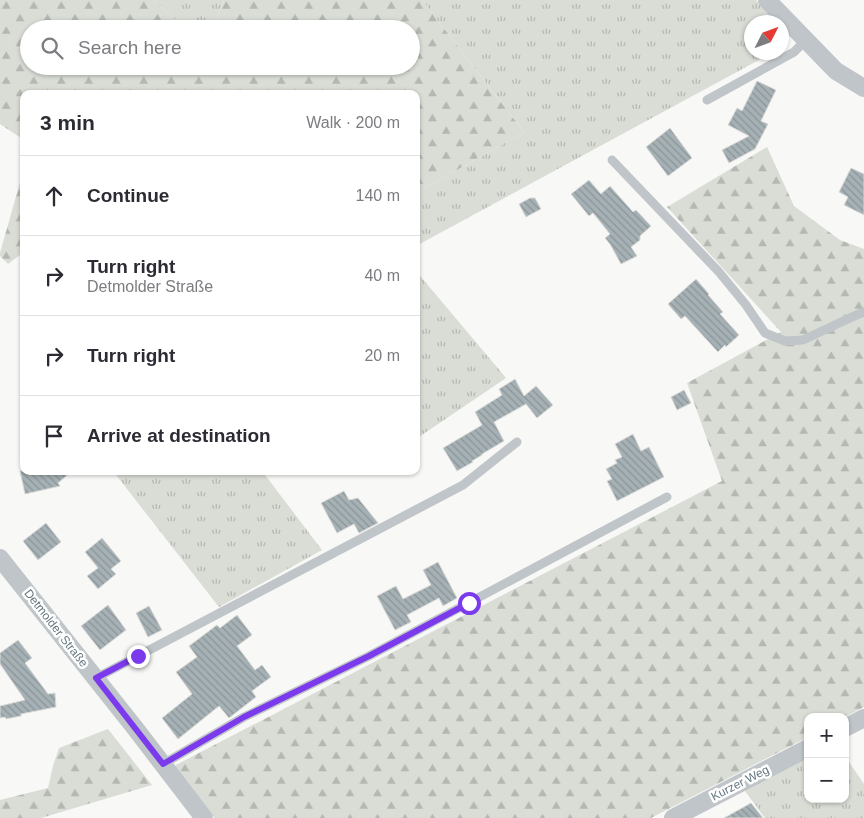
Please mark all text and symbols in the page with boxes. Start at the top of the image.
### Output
north arrow [744,15,789,60]
search box [20,20,420,75]
icon: search [38,34,66,62]
text: Search here [78,37,182,58]
text: 3 min [40,111,95,134]
text: Walk · 200 m [306,114,400,131]
icon: ahead [40,182,68,210]
text: Continue [87,185,169,206]
text: 140 m [356,187,400,204]
text: Turn right [87,256,175,277]
icon: right [40,262,68,290]
text: 40 m [364,267,400,284]
text: Detmolder Straße [87,278,213,295]
icon: right [40,342,68,370]
text: Turn right [87,345,175,366]
text: 20 m [364,347,400,364]
icon: arrive [40,422,68,450]
text: Arrive at destination [87,425,271,446]
street label: Detmolder Straße [21,586,91,670]
route start [458,592,481,615]
route end [127,645,150,668]
map controls [804,713,849,803]
button: + [804,713,849,758]
button: − [804,758,849,803]
street label: Kurzer Weg [709,762,771,804]

